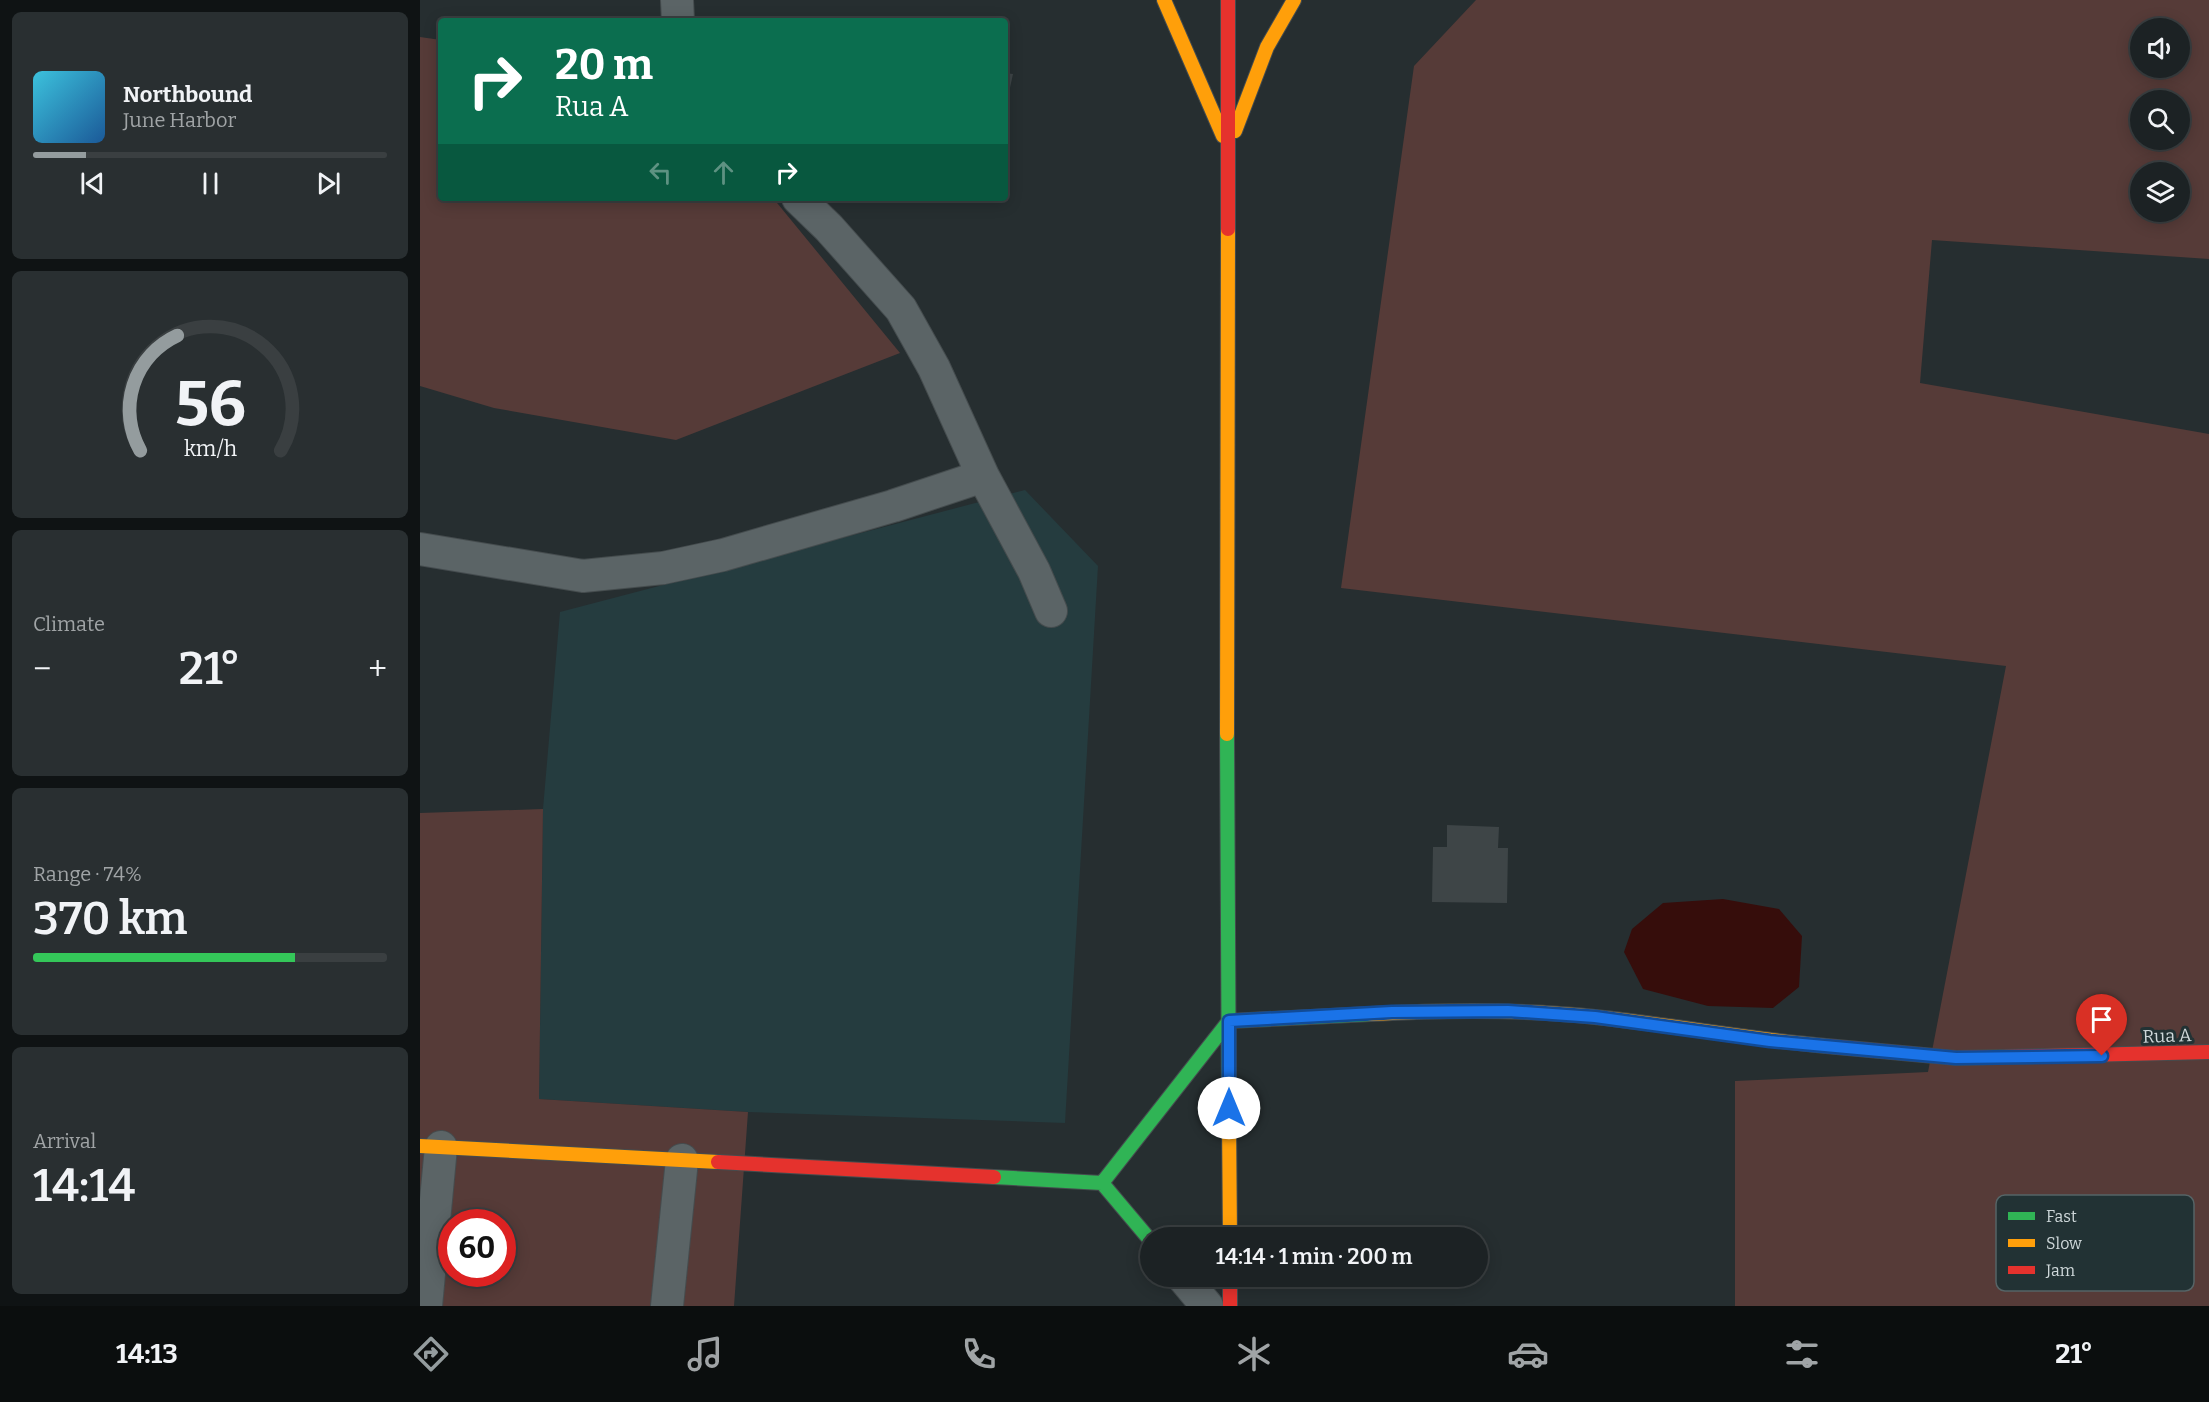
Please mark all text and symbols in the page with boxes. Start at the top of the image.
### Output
map controls [2130,18,2190,222]
button: sound [2130,18,2190,78]
text: 20 m [555,40,653,90]
icon: right [456,42,534,120]
text: Northbound [123,81,252,108]
button: search [2130,90,2190,150]
text: Rua A [555,91,628,123]
text: June Harbor [123,108,236,132]
icon: left [644,156,677,189]
icon: ahead [707,156,740,189]
icon: right [770,156,803,189]
button: layers [2130,162,2190,222]
icon: previous [76,167,109,200]
icon: pause [194,167,227,200]
icon: next [312,167,345,200]
text: 56 [174,367,246,442]
text: km/h [183,437,237,463]
text: Climate [33,612,105,636]
text: 21° [179,642,241,696]
text: − [33,649,51,689]
text: + [368,649,387,689]
text: Range · 74% [33,862,142,886]
text: 370 km [33,892,187,946]
pin [2076,994,2127,1056]
icon: arrive [2085,1003,2118,1036]
street label: Rua A [2142,1024,2192,1048]
position arrow [1197,1076,1261,1140]
text: Arrival [33,1129,96,1153]
text: 14:14 [33,1159,135,1213]
legend [1996,1195,2194,1291]
text: Fast [2046,1207,2077,1226]
speed limit sign: 60 [438,1209,516,1287]
text: Slow [2046,1234,2082,1253]
text: 14:14 · 1 min · 200 m [1215,1243,1413,1270]
text: Jam [2045,1261,2075,1280]
icon: directions [410,1333,452,1375]
icon: music [684,1333,726,1375]
icon: phone [958,1333,1000,1375]
icon: climate [1233,1333,1275,1375]
icon: car [1507,1333,1549,1375]
icon: filters [1781,1333,1823,1375]
text: 14:13 [116,1338,178,1370]
text: 21° [2055,1338,2093,1370]

